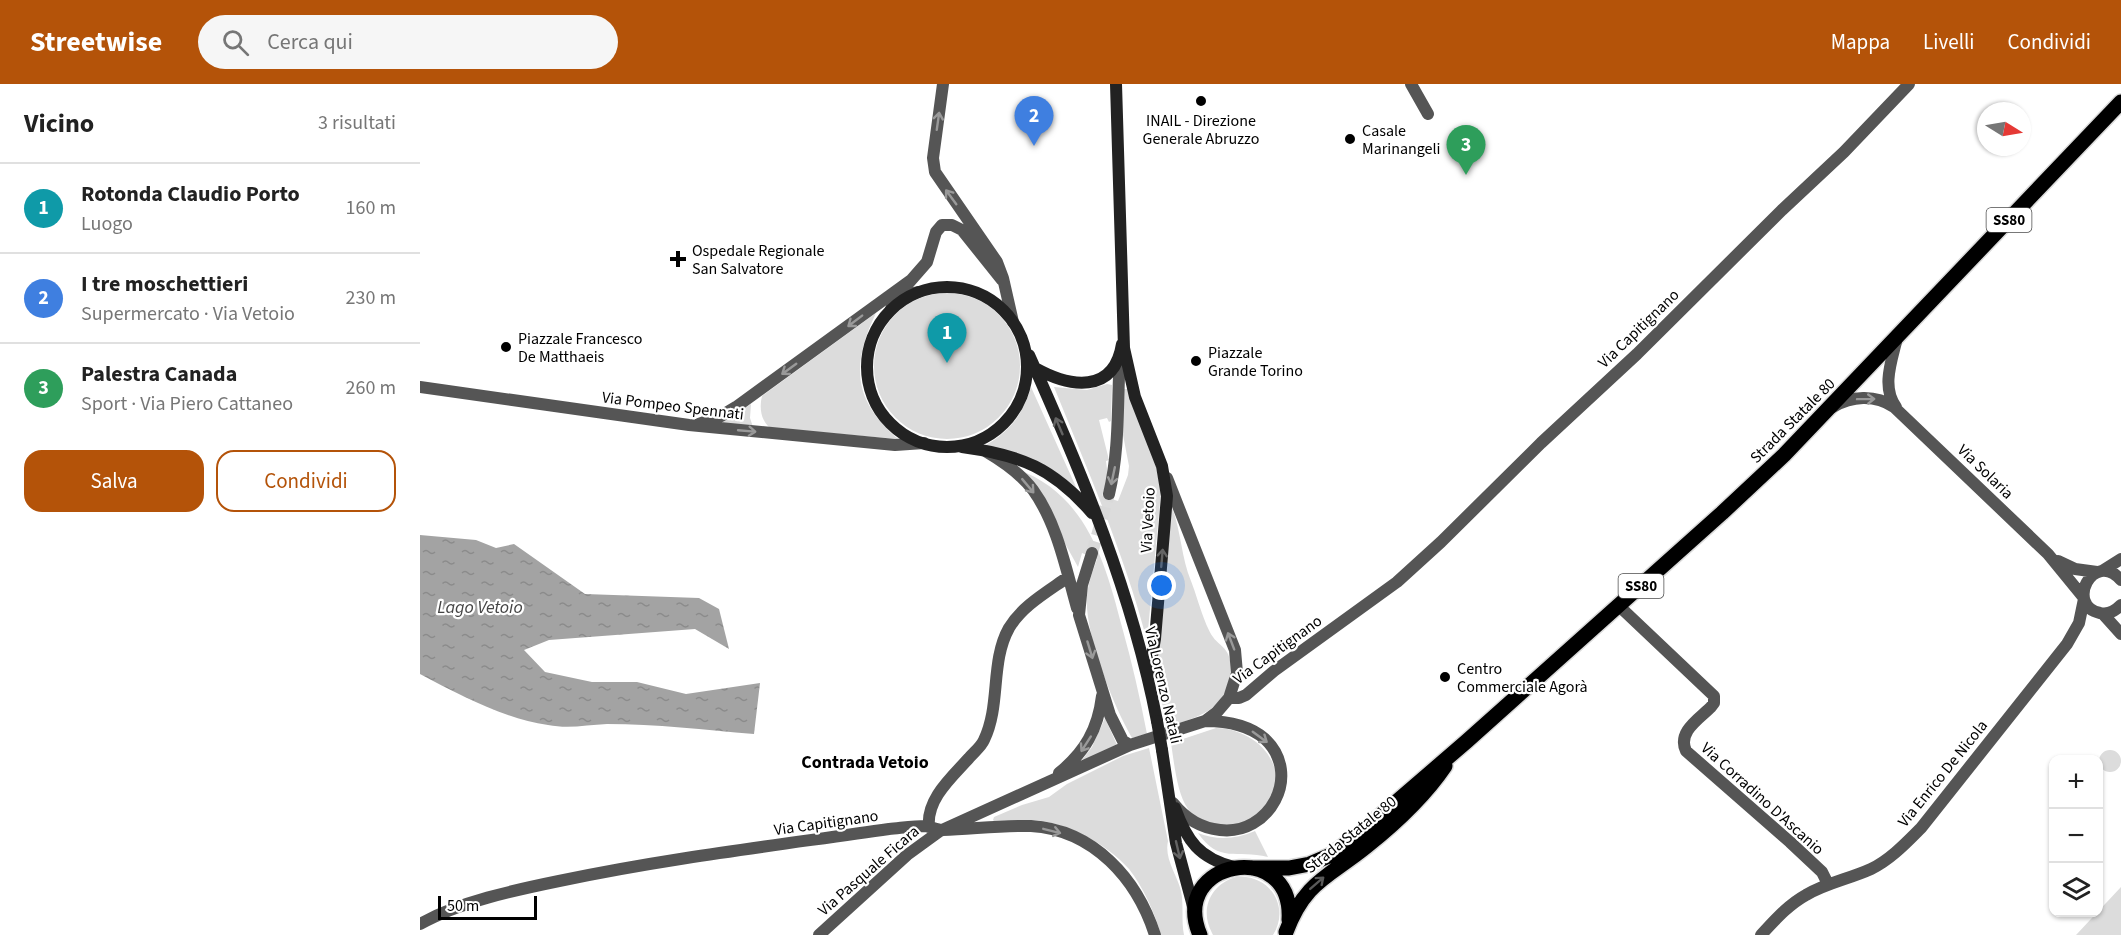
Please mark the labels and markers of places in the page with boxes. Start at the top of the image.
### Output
marker: INAIL - Direzione Generale Abruzzo [1194,94,1208,108]
pin: 2 [1014,97,1054,146]
place label: INAIL - Direzione Generale Abruzzo [1143,110,1259,150]
place label: Casale Marinangeli [1362,120,1441,160]
pin: 3 [1446,126,1486,175]
marker: Casale Marinangeli [1343,132,1357,146]
place label: Ospedale Regionale San Salvatore [692,240,825,280]
marker: Ospedale Regionale San Salvatore [669,250,687,268]
pin: 1 [928,314,966,363]
place label: Piazzale Francesco De Matthaeis [518,328,642,368]
marker: Piazzale Francesco De Matthaeis [499,340,513,354]
place label: Piazzale Grande Torino [1208,342,1303,382]
marker: Piazzale Grande Torino [1189,354,1203,368]
place label: Centro Commerciale Agorà [1457,658,1588,698]
marker: Centro Commerciale Agorà [1438,670,1452,684]

